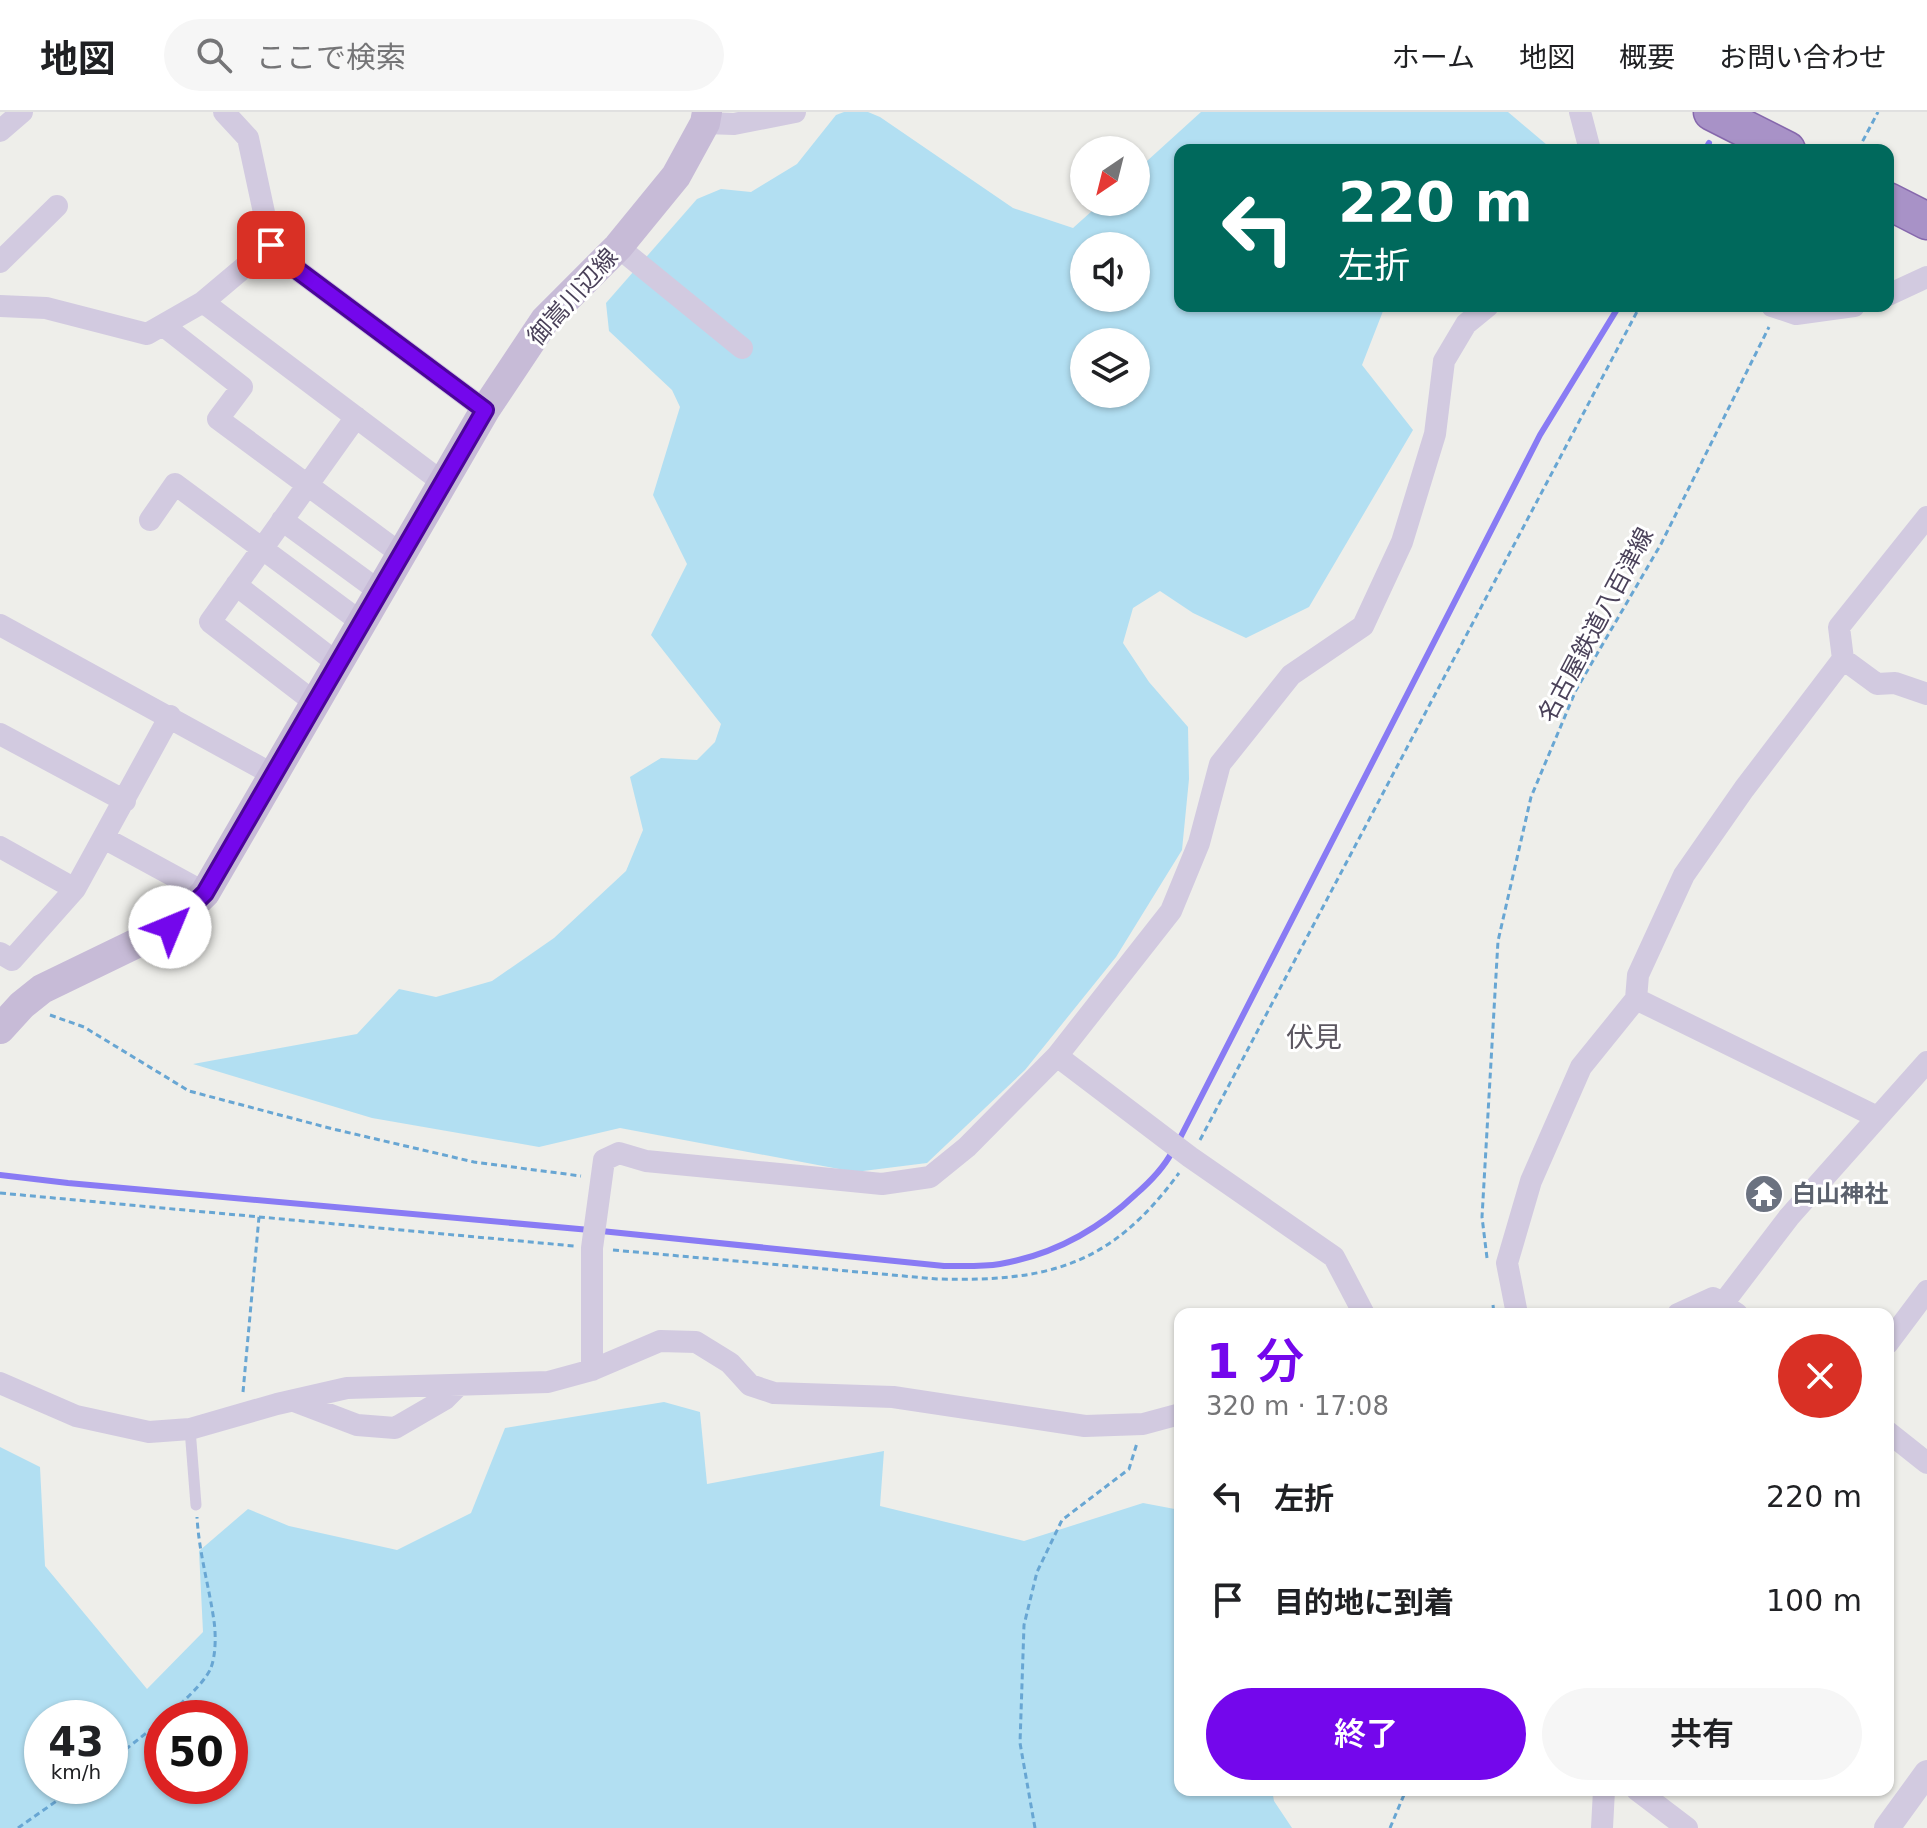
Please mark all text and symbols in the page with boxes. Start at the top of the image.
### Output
search box [164,19,724,91]
icon: search [192,33,236,77]
text: 地図 [40,37,116,81]
text: ここで検索 [256,40,406,75]
text: ホーム [1392,41,1475,74]
text: 地図 [1519,41,1575,74]
text: 概要 [1619,41,1675,74]
text: お問い合わせ [1719,41,1887,74]
north arrow [1070,136,1150,216]
map controls [1070,136,1150,408]
text: 220 m [1338,169,1533,234]
icon: left [1206,176,1310,280]
pin [237,211,305,279]
icon: arrive [249,223,293,267]
button: sound [1070,232,1150,312]
street label: 御嵩川辺線 [522,243,624,351]
text: 左折 [1338,245,1410,286]
button: layers [1070,328,1150,408]
street label: 名古屋鉄道八百津線 [1533,523,1659,727]
position arrow [128,885,212,969]
district label: 伏見 [1286,1021,1342,1054]
temple icon: 白山神社 [1743,1173,1785,1215]
place label: 白山神社 [1792,1180,1888,1208]
text: 1 分 [1206,1333,1304,1389]
button: close [1778,1334,1862,1418]
text: 320 m · 17:08 [1206,1391,1389,1421]
icon: left [1206,1474,1250,1518]
text: 220 m [1766,1479,1862,1514]
text: 左折 [1274,1481,1334,1516]
icon: arrive [1206,1578,1250,1622]
text: 100 m [1766,1583,1862,1618]
text: 目的地に到着 [1274,1585,1454,1620]
button: 終了 [1206,1688,1526,1780]
button: 共有 [1542,1688,1862,1780]
speed limit sign: 50 [144,1700,248,1804]
text: 43 [48,1719,104,1765]
text: km/h [51,1760,101,1784]

